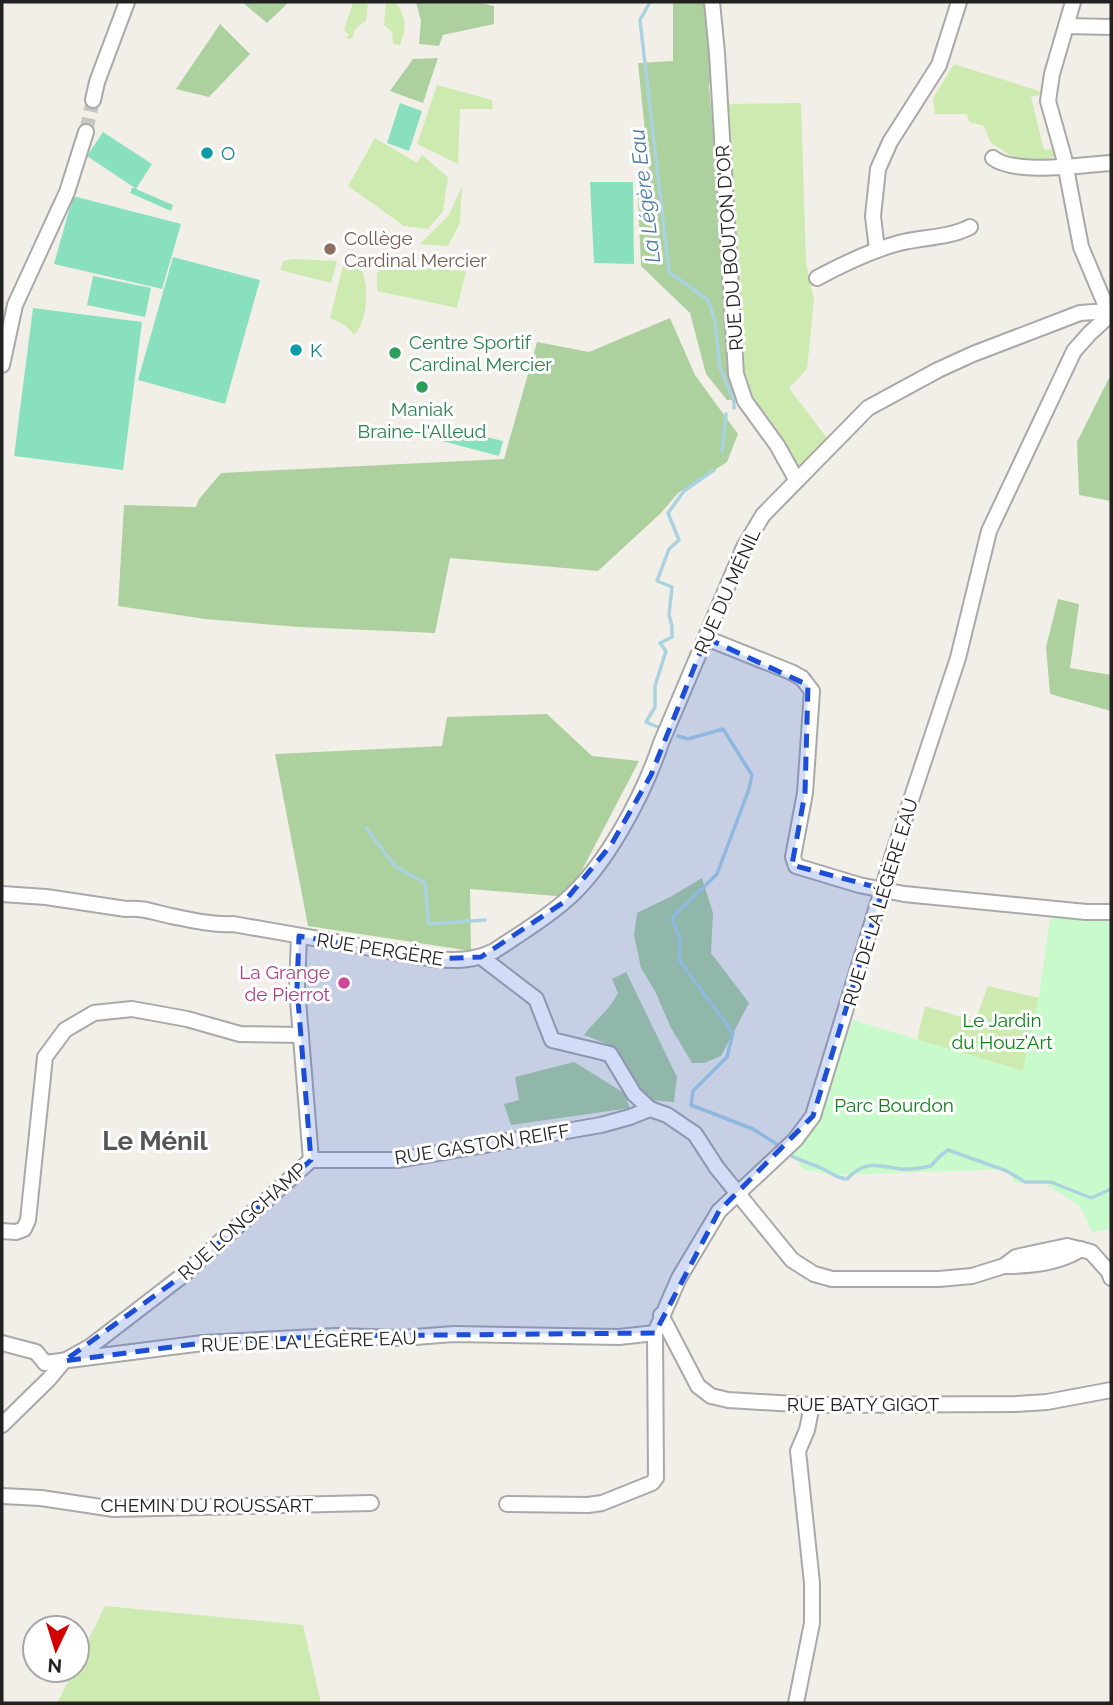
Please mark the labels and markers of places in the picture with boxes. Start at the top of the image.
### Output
place label: O [221,142,235,164]
marker: O [199,145,215,161]
place label: Collège Cardinal Mercier [344,227,487,271]
marker: Collège Cardinal Mercier [322,241,338,257]
place label: Centre Sportif Cardinal Mercier [409,331,552,375]
place label: K [310,339,323,361]
marker: K [288,342,304,358]
marker: Centre Sportif Cardinal Mercier [387,345,403,361]
marker: Maniak Braine-l'Alleud [414,379,430,395]
place label: Maniak Braine-l'Alleud [358,398,486,442]
place label: La Grange de Pierrot [239,961,331,1005]
marker: La Grange de Pierrot [336,975,352,991]

